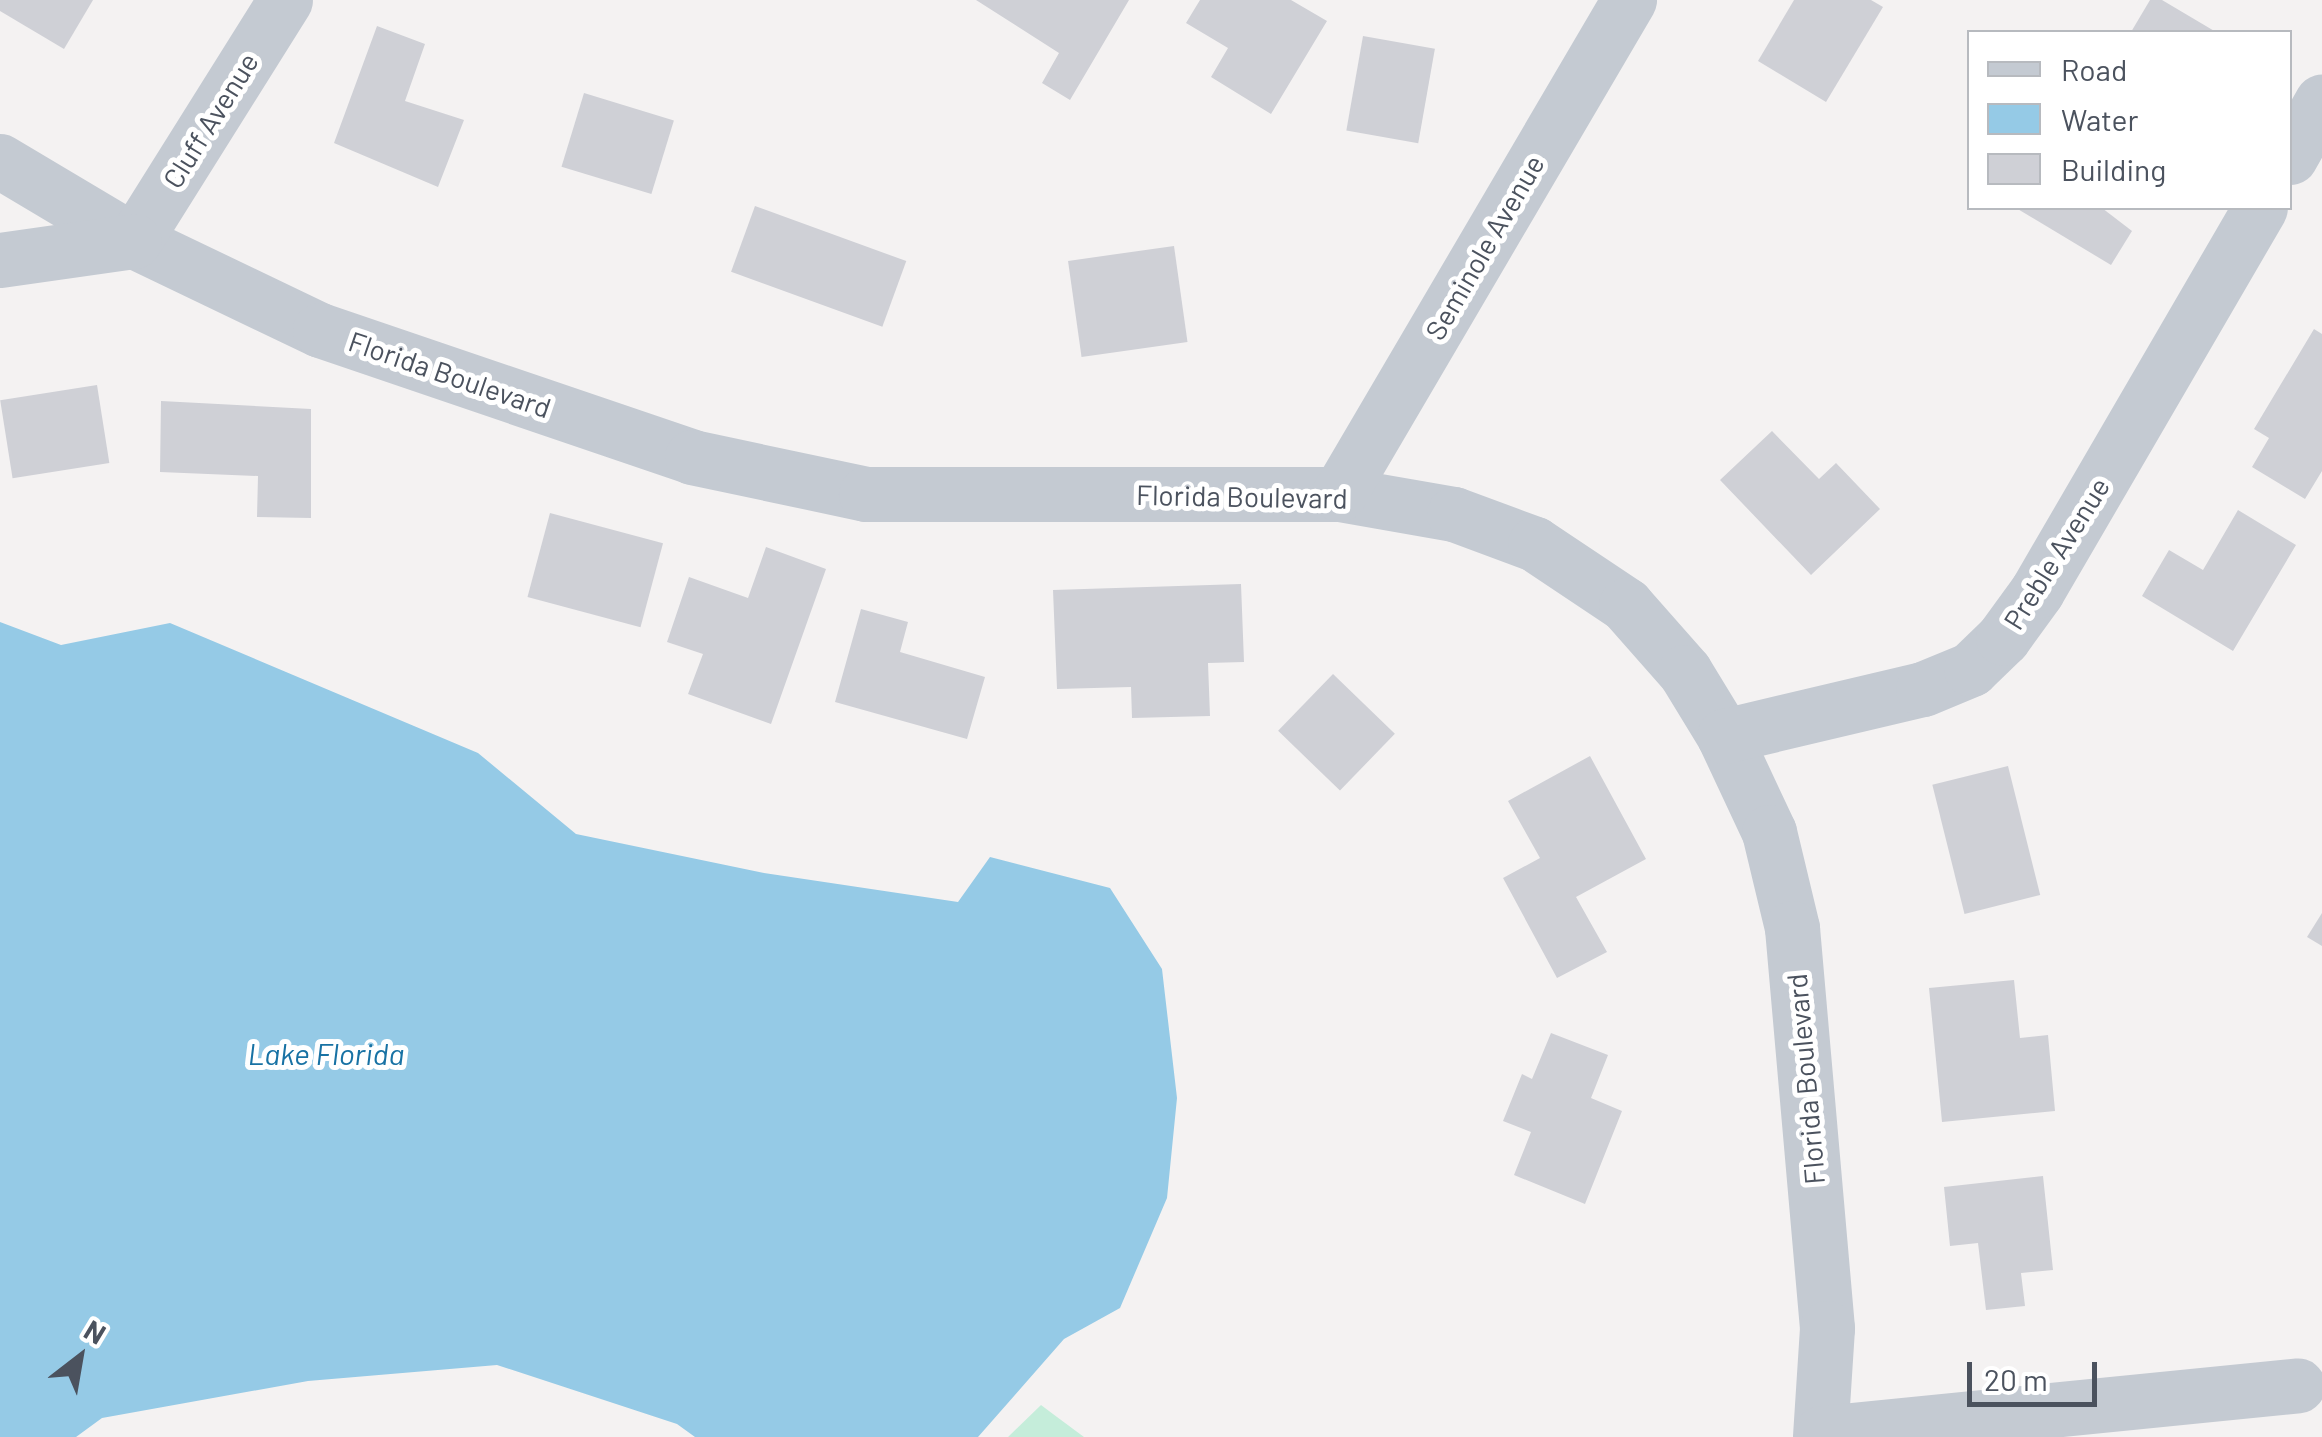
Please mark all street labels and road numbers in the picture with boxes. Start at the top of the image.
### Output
street label: Cluff Avenue [155,46,265,194]
street label: Seminole Avenue [1418,149,1550,345]
street label: Florida Boulevard [344,324,556,424]
street label: Preble Avenue [1996,471,2116,635]
street label: Florida Boulevard [1136,477,1348,515]
street label: Florida Boulevard [1779,972,1831,1186]

